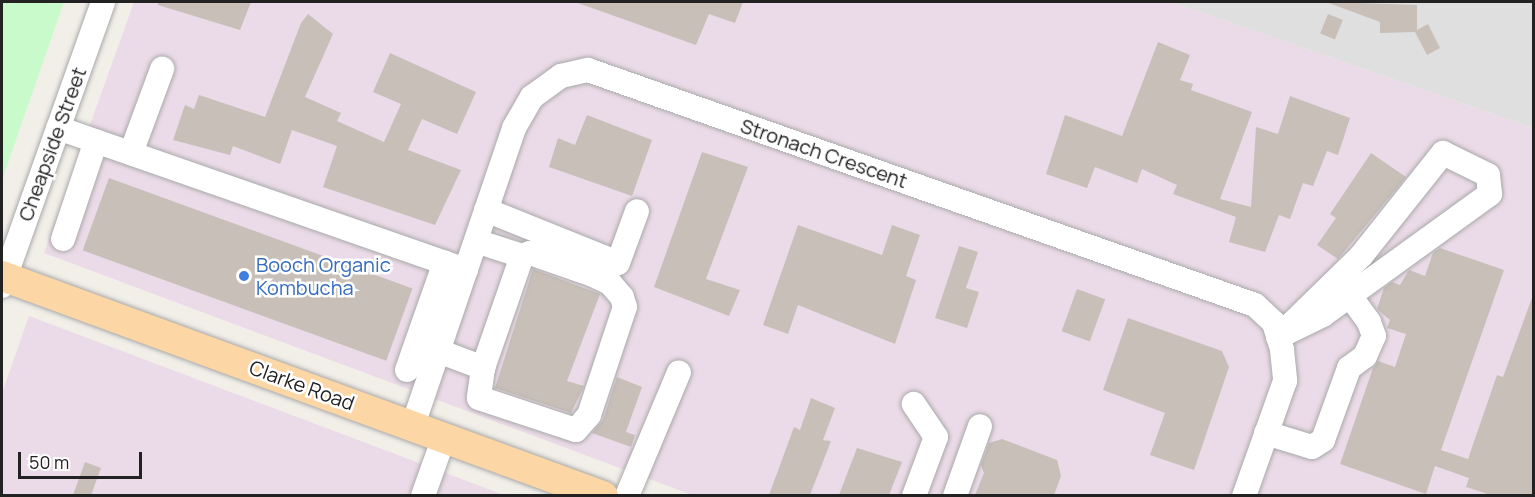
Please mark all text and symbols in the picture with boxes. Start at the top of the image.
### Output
street label: Cheapside Street [13,64,91,224]
street label: Stronach Crescent [738,113,910,193]
place label: Booch Organic Kombucha [256,252,391,299]
marker: Booch Organic Kombucha [237,269,251,283]
street label: Clarke Road [246,355,358,415]
scale bar [21,440,146,478]
text: 50 m [29,450,69,474]

